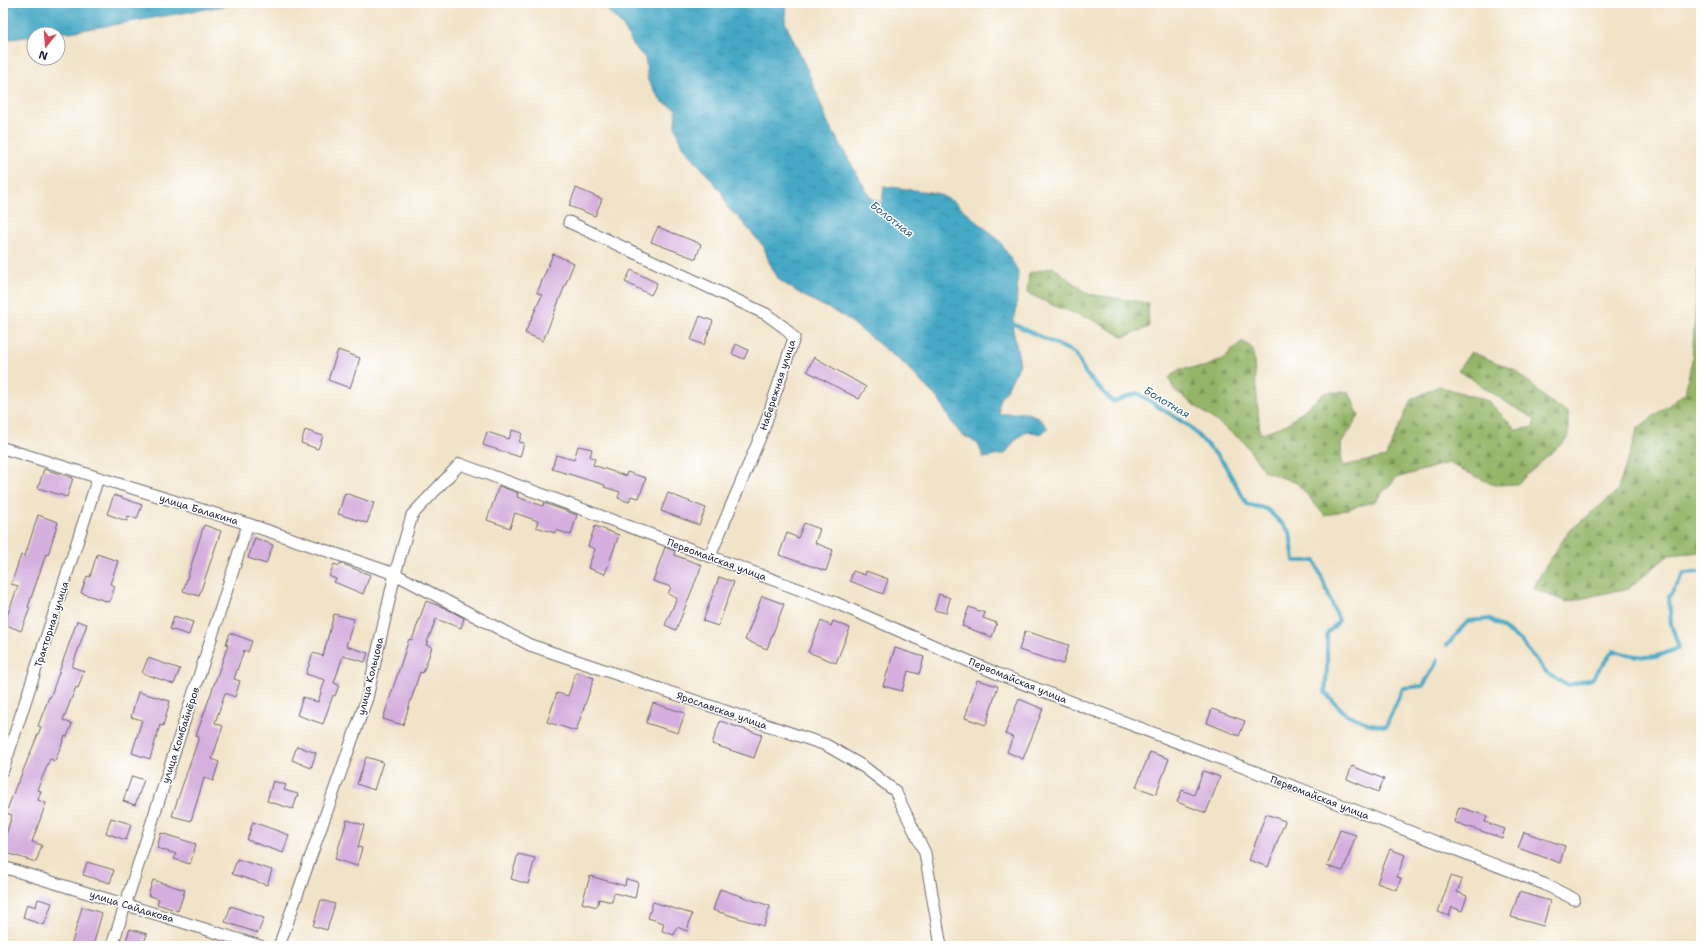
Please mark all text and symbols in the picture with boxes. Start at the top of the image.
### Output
north arrow [26,26,66,66]
text: N [37,47,50,64]
water label: Болотная [867,198,916,241]
street label: Набережная улица [757,337,799,432]
water label: Болотная [1141,383,1192,422]
street label: улица Балакина [158,491,241,528]
street label: Первомайская улица [665,535,769,584]
street label: Тракторная улица [31,579,72,669]
street label: улица Кольцова [355,635,387,716]
street label: Первомайская улица [967,655,1070,706]
street label: улица Комбайнёров [159,685,202,785]
street label: Ярославская улица [675,689,770,732]
street label: Первомайская улица [1268,773,1372,823]
street label: улица Сайдакова [88,887,176,926]

